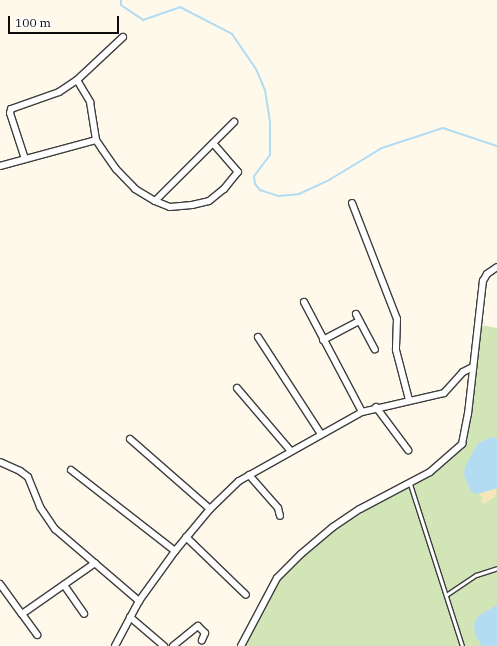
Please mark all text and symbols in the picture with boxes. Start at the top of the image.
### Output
scale bar [10,8,121,34]
text: 100 m [15,15,51,30]

